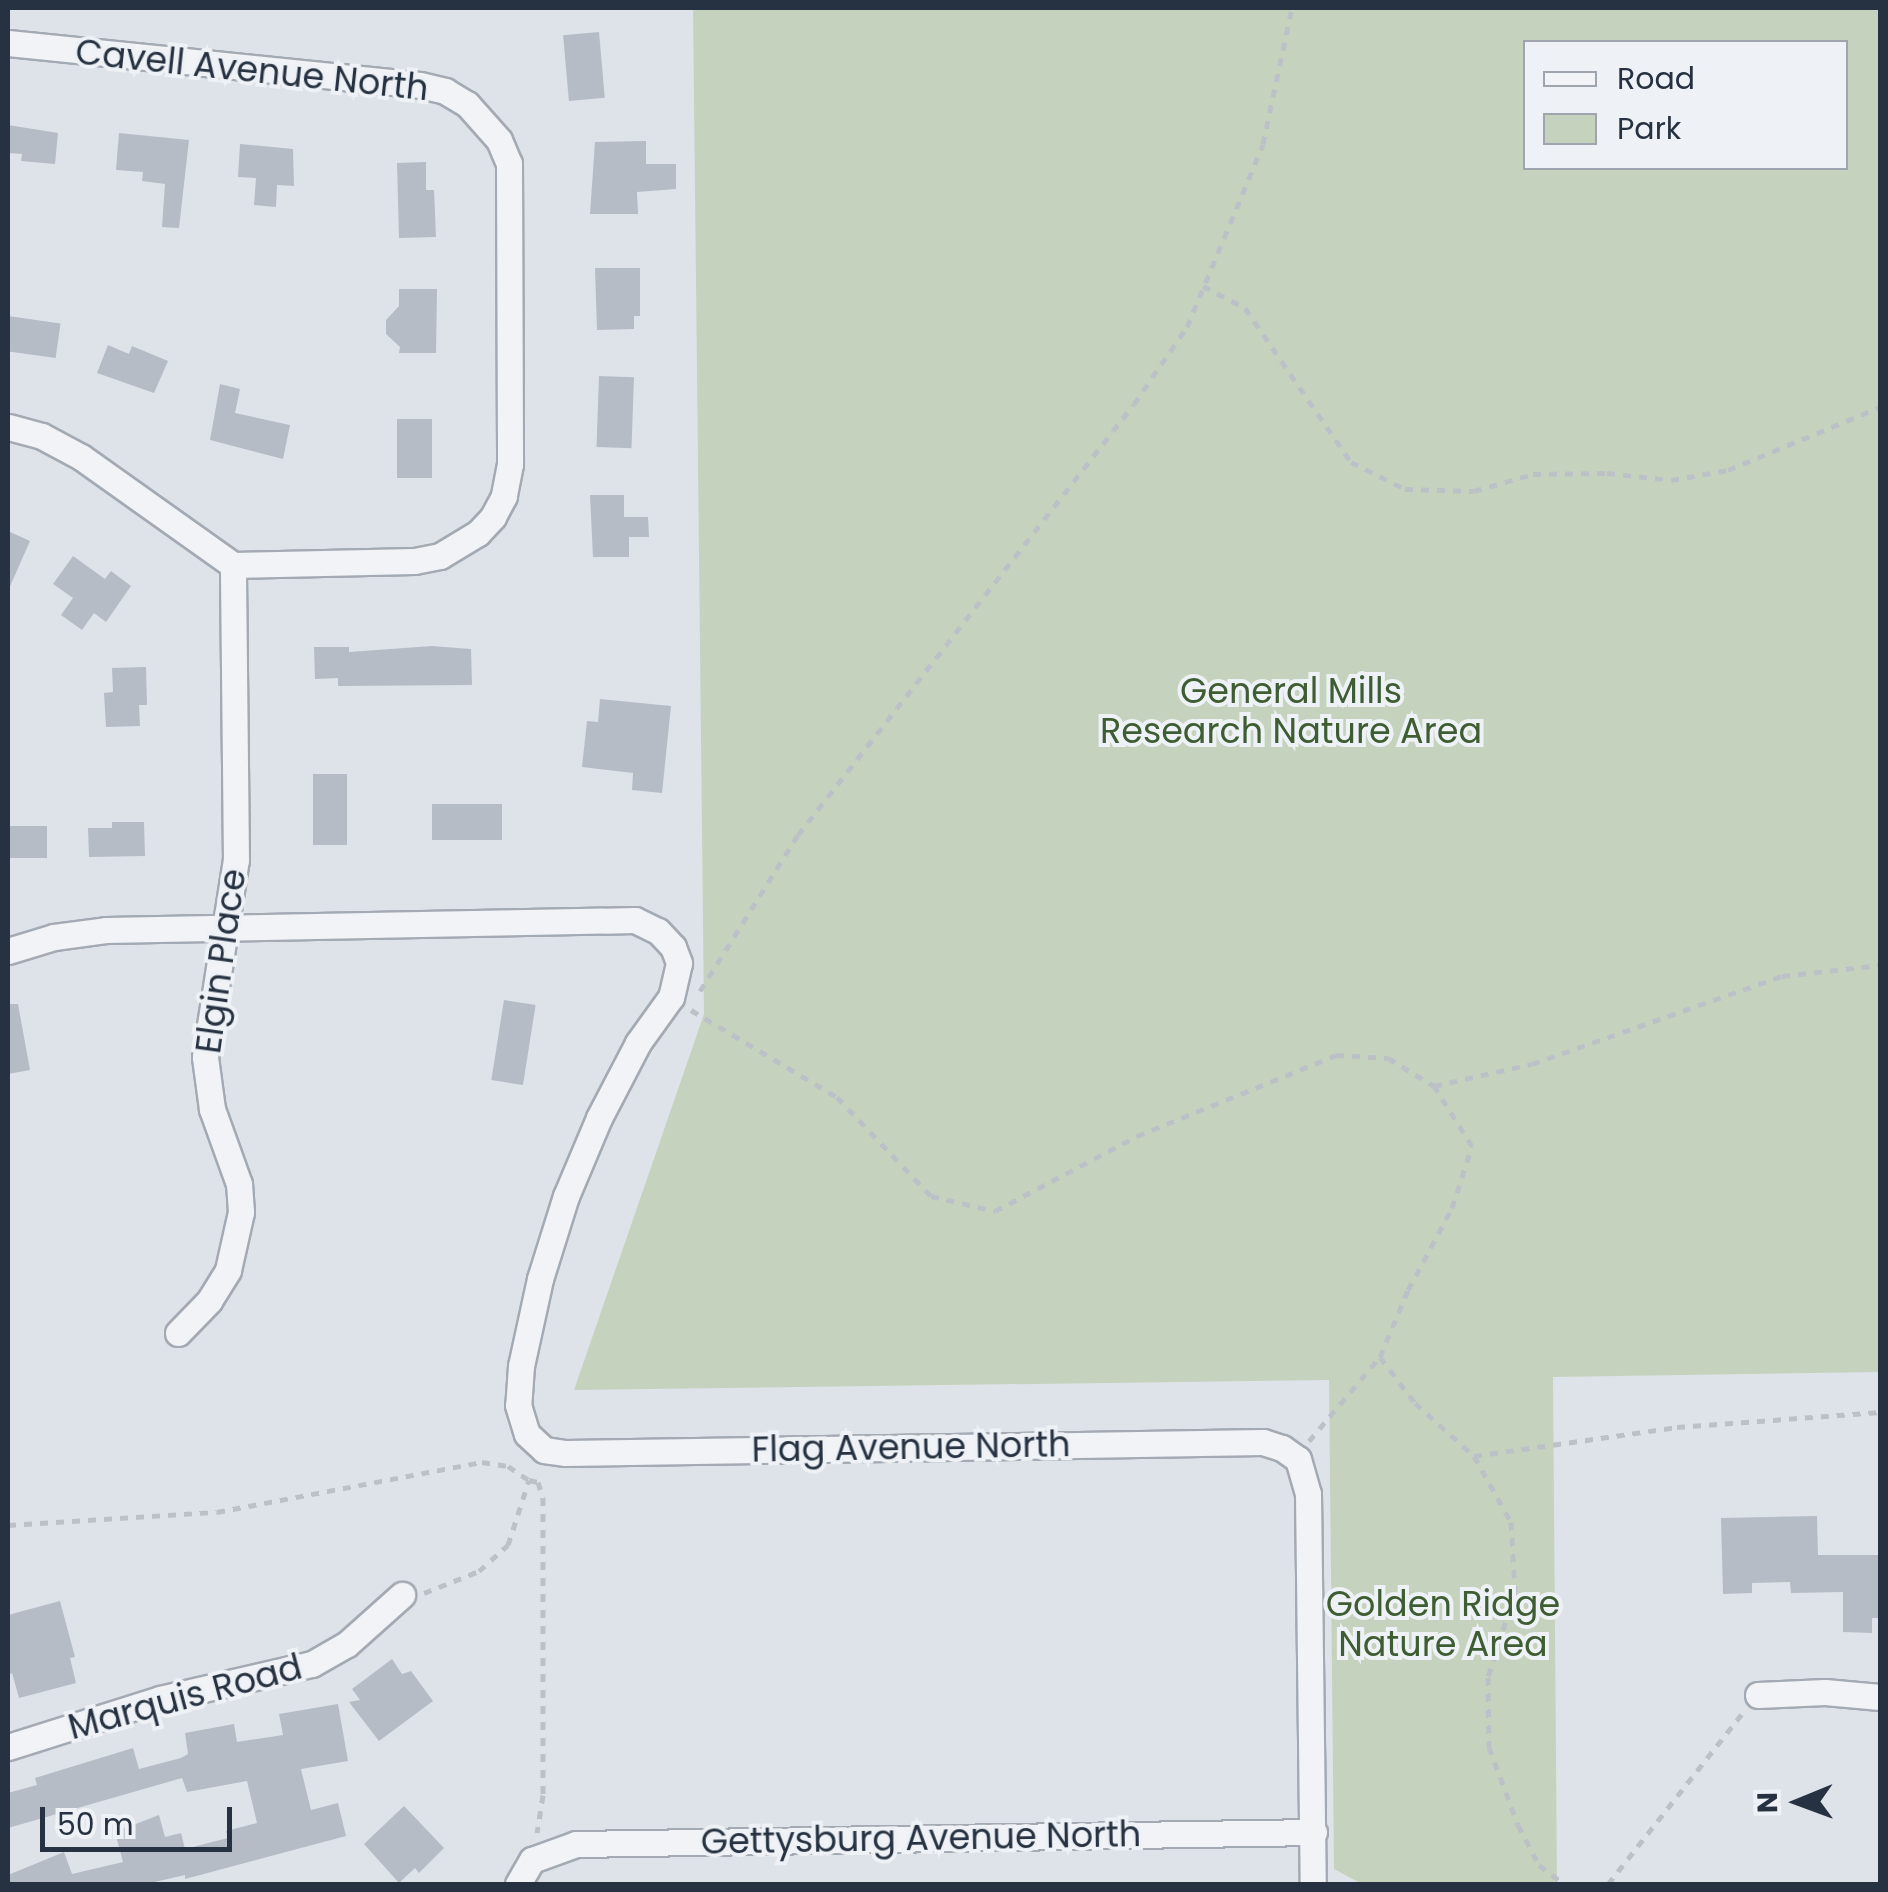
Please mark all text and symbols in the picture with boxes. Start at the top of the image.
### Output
street label: Cavell Avenue North [74,31,430,109]
legend [1523,40,1848,170]
text: Road [1617,57,1695,100]
text: Park [1617,107,1681,150]
park label: General Mills Research Nature Area [1100,670,1482,752]
street label: Elgin Place [187,866,255,1056]
street label: Flag Avenue North [751,1423,1071,1471]
park label: Golden Ridge Nature Area [1326,1583,1560,1665]
street label: Marquis Road [64,1646,306,1748]
north arrow [1748,1752,1848,1852]
scale bar [45,1787,238,1849]
text: N [1748,1792,1787,1813]
text: 50 m [57,1803,134,1846]
street label: Gettysburg Avenue North [700,1813,1142,1863]

